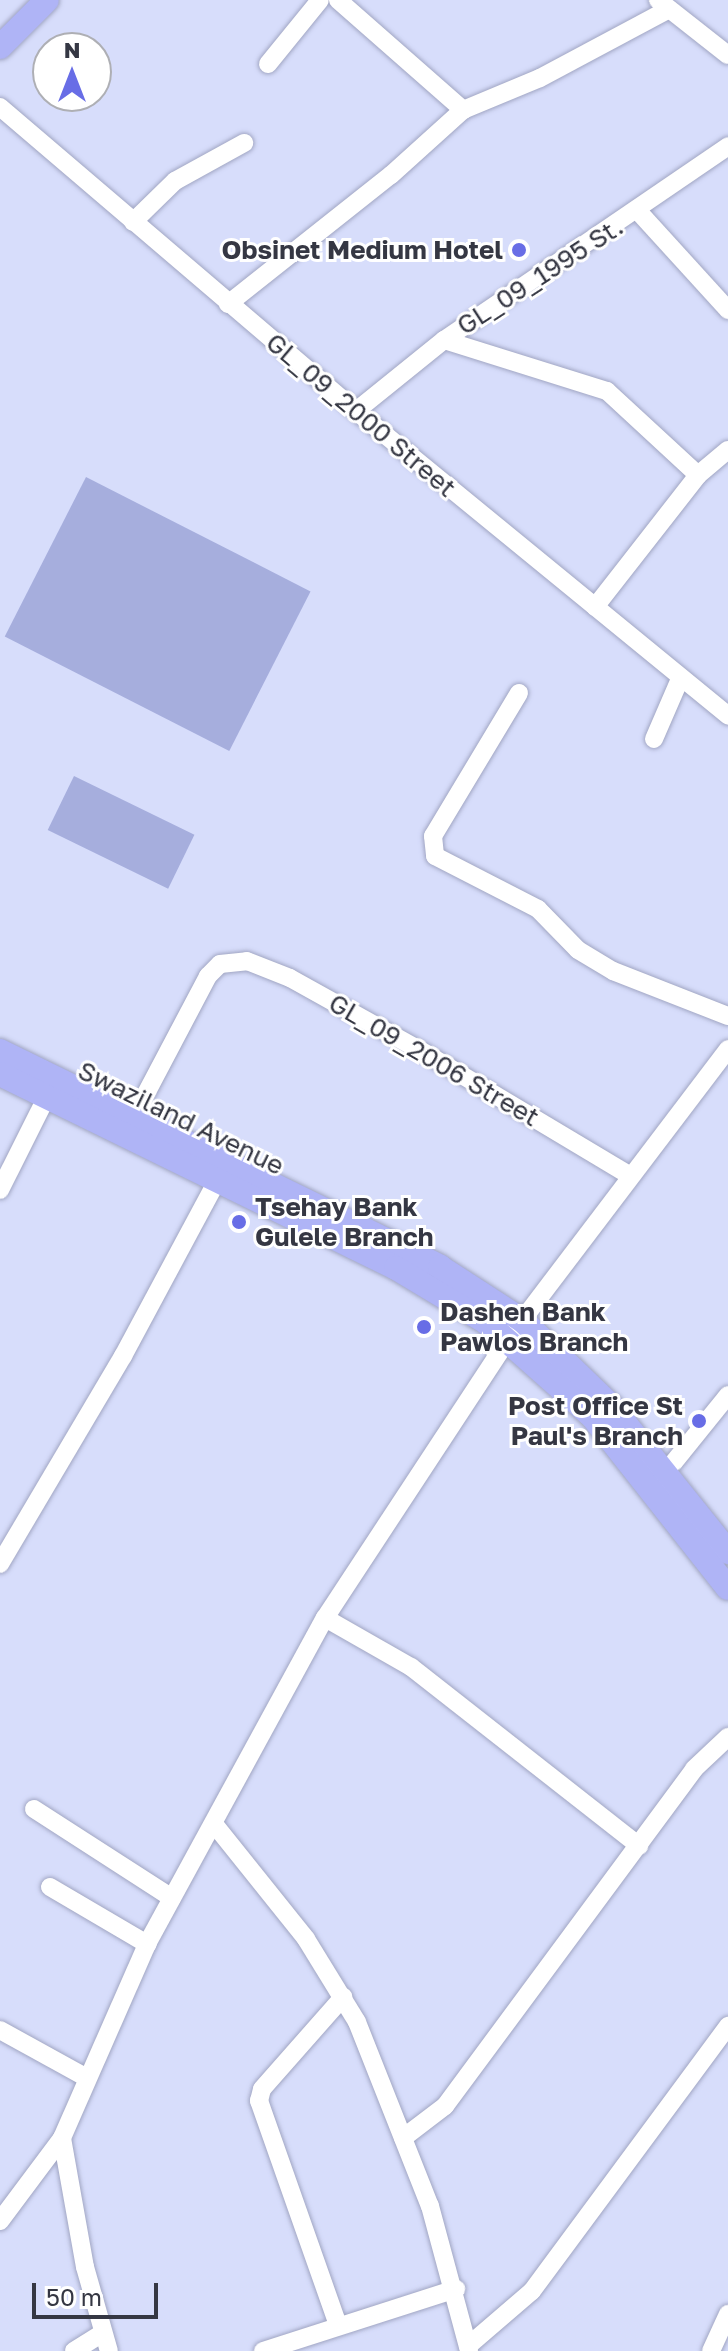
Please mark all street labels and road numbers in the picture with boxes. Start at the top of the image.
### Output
street label: GL_09_1995 St. [451,211,629,341]
street label: GL_09_2000 Street [260,327,462,503]
street label: GL_09_2006 Street [323,987,545,1133]
street label: Swaziland Avenue [73,1055,289,1181]

